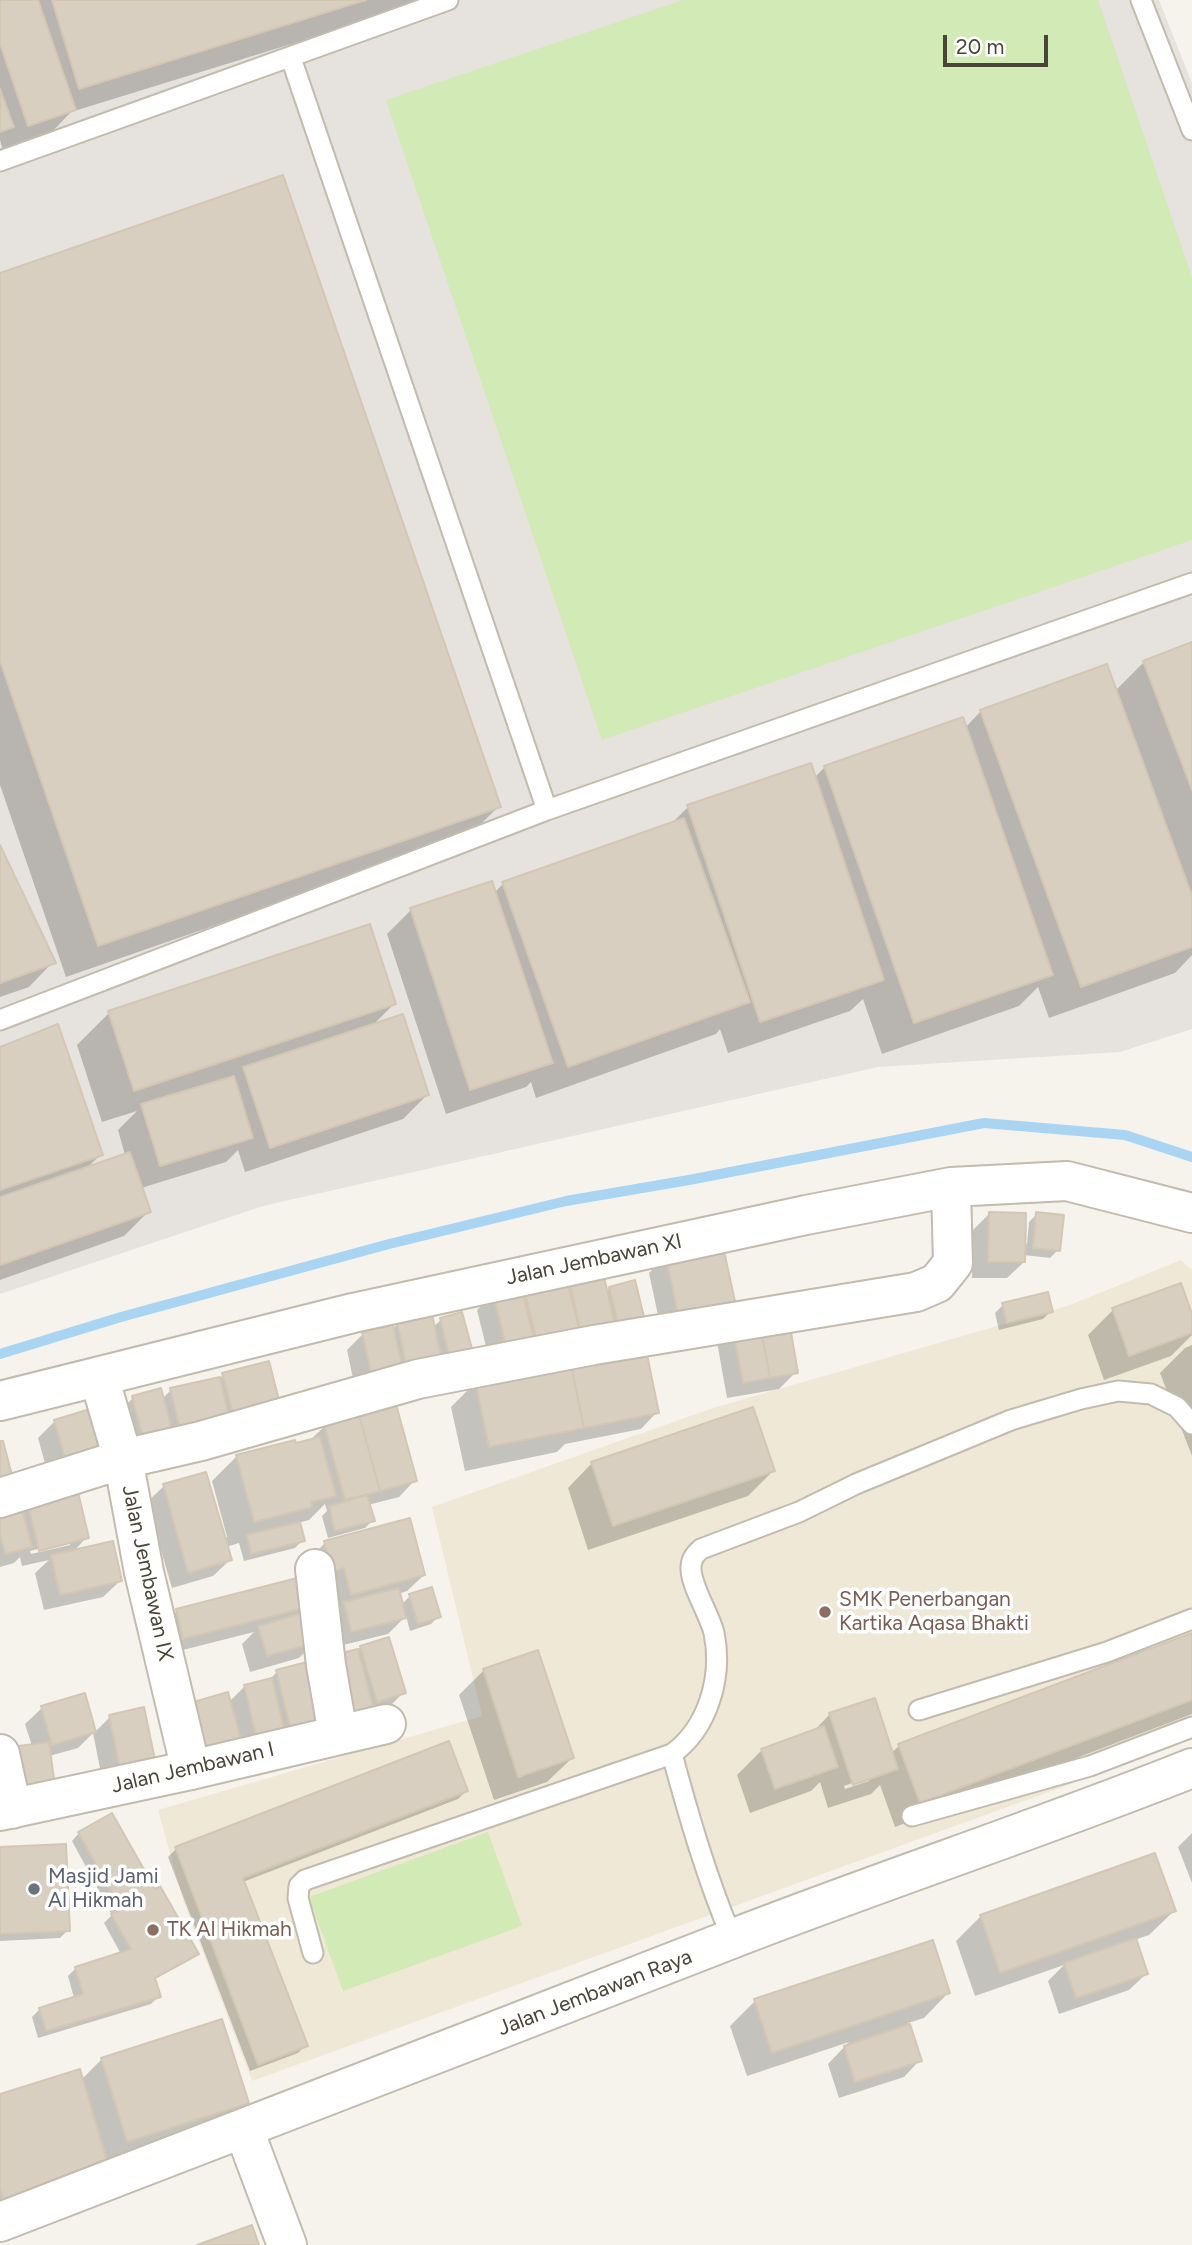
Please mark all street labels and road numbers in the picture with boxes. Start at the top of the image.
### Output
street label: Jalan Jembawan XI [504,1229,684,1291]
street label: Jalan Jembawan IX [116,1483,178,1663]
street label: Jalan Jembawan I [109,1737,277,1799]
street label: Jalan Jembawan Raya [494,1944,696,2042]

